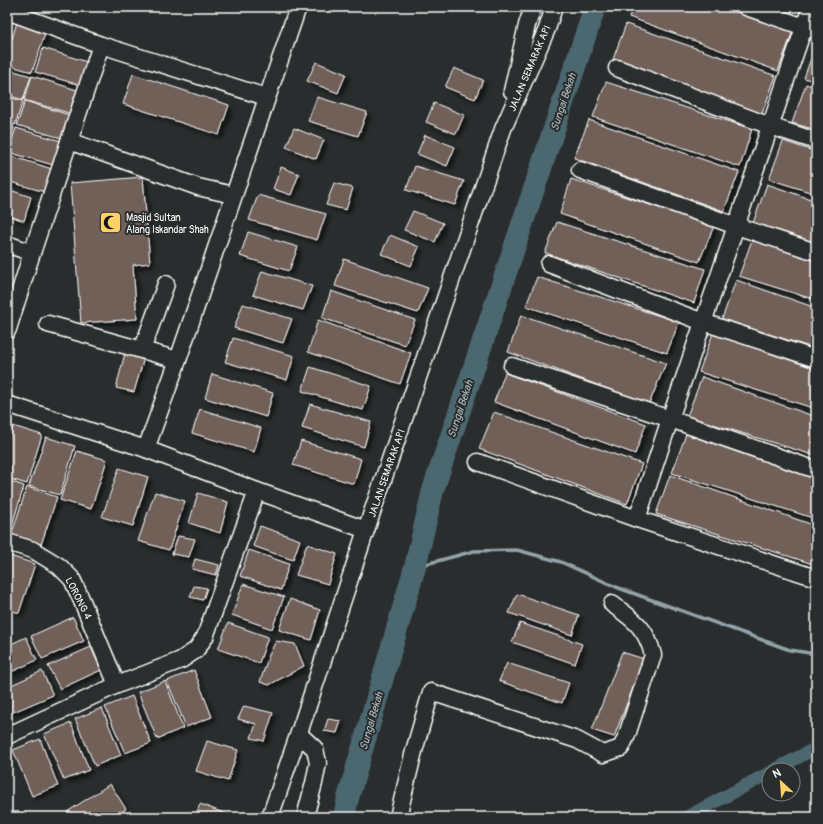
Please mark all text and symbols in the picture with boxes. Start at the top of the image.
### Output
street label: JALAN SEMARAK API [506,24,553,113]
water label: Sungai Bekah [548,71,579,133]
mosque icon: Masjid Sultan Alang Iskandar Shah [97,210,123,236]
place label: Masjid Sultan Alang Iskandar Shah [126,212,209,236]
water label: Sungai Bekah [445,378,476,440]
street label: JALAN SEMARAK API [366,428,408,519]
street label: LORONG 4 [62,575,94,622]
water label: Sungai Bekah [357,690,386,752]
north arrow [761,762,801,802]
text: N [771,766,784,781]

